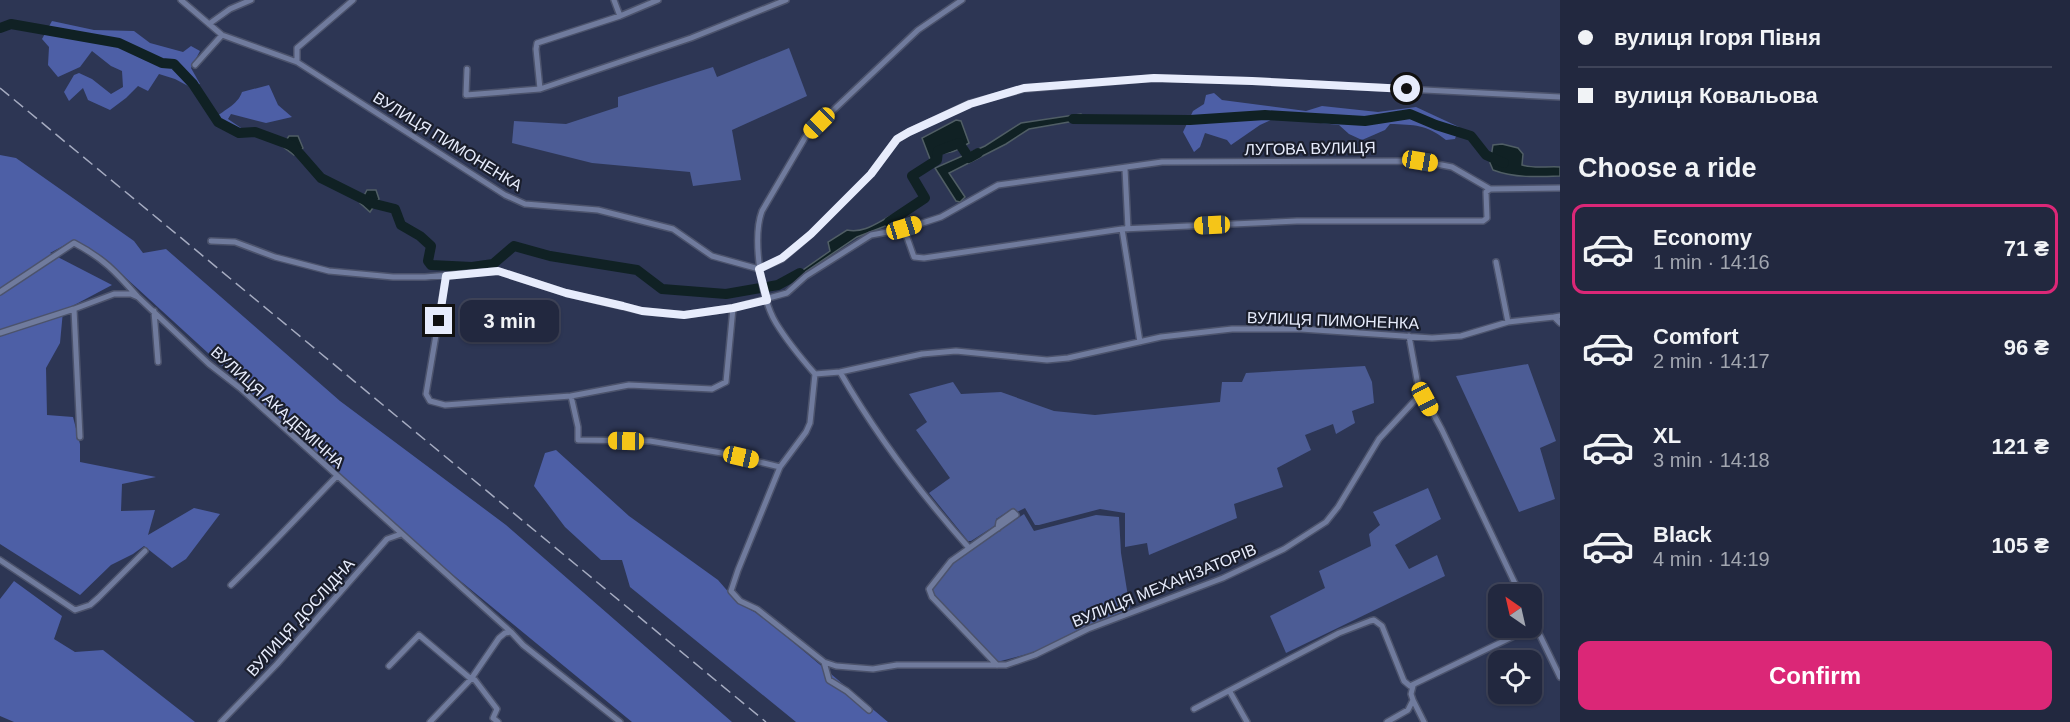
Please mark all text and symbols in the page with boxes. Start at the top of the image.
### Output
text: вулиця Ігоря Півня [1614,25,1821,50]
route start [1393,75,1420,102]
text: вулиця Ковальова [1614,83,1818,108]
street label: ВУЛИЦЯ ПИМОНЕНКА [370,89,526,194]
car [800,104,838,142]
street label: ЛУГОВА ВУЛИЦЯ [1244,139,1376,158]
car [1401,149,1439,173]
text: Choose a ride [1578,153,1757,183]
car [884,214,924,242]
car [1194,215,1230,235]
icon: car [1581,222,1635,276]
text: Economy [1653,225,1752,250]
text: 71 ₴ [2004,236,2049,261]
text: 1 min · 14:16 [1653,251,1770,273]
callout: 3 min [460,300,559,342]
route end [425,307,452,334]
street label: ВУЛИЦЯ ПИМОНЕНКА [1247,309,1420,332]
text: 3 min [483,310,536,332]
icon: car [1581,321,1635,375]
text: Comfort [1653,324,1739,349]
text: 96 ₴ [2004,335,2049,360]
street label: ВУЛИЦЯ АКАДЕМІЧНА [208,343,348,472]
text: 2 min · 14:17 [1653,350,1770,372]
car [1409,379,1441,419]
icon: car [1581,420,1635,474]
text: XL [1653,423,1681,448]
car [608,432,644,450]
text: 121 ₴ [1992,434,2049,459]
car [721,444,761,470]
text: 3 min · 14:18 [1653,449,1770,471]
icon: car [1581,519,1635,573]
text: Black [1653,522,1712,547]
text: 105 ₴ [1992,533,2049,558]
street label: ВУЛИЦЯ МЕХАНІЗАТОРІВ [1070,541,1259,630]
text: 4 min · 14:19 [1653,548,1770,570]
street label: ВУЛИЦЯ ДОСЛІДНА [243,555,358,679]
north arrow [1488,584,1542,638]
map controls [1488,584,1542,704]
button: Confirm [1578,641,2052,710]
button: locate [1488,650,1542,704]

